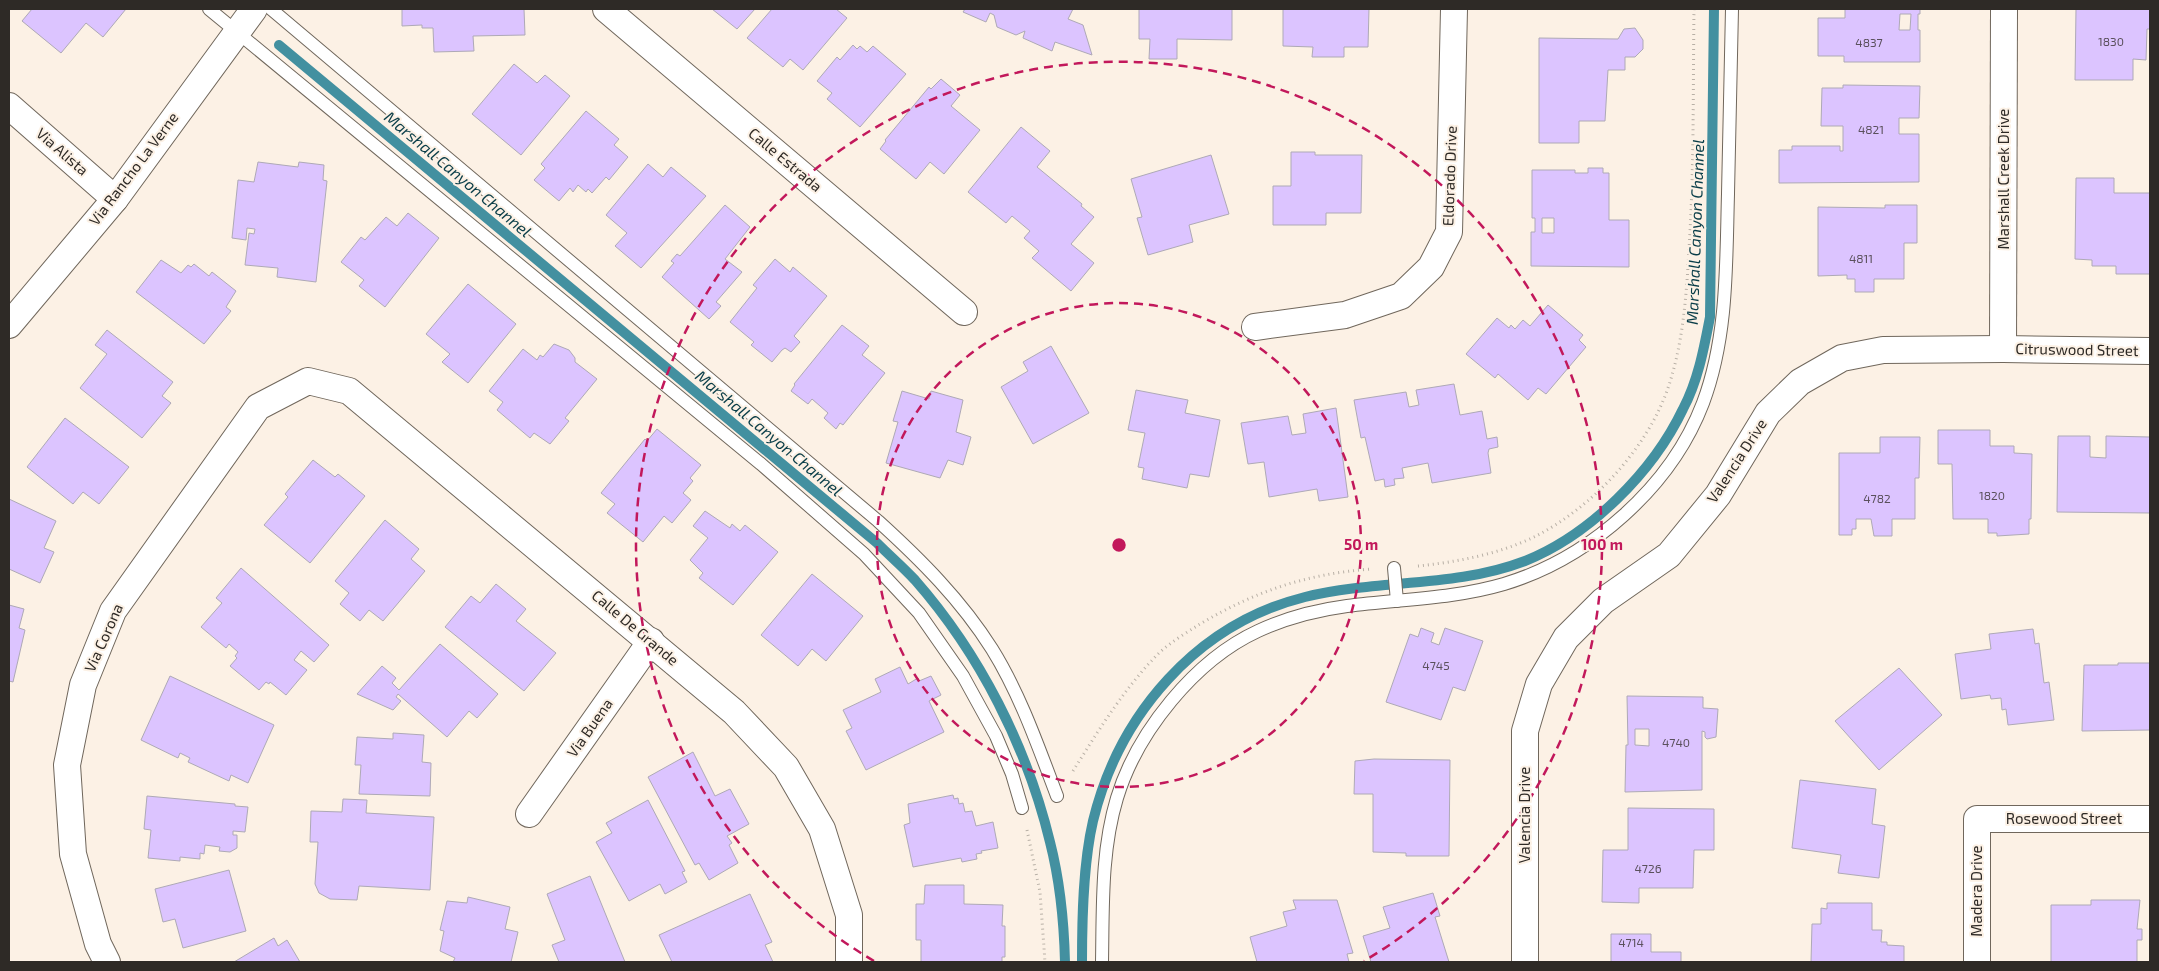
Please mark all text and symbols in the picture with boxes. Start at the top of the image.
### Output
house number: 1830 [2098,34,2124,48]
house number: 4837 [1855,35,1883,49]
water label: Marshall Canyon Channel [380,107,536,241]
street label: Via Rancho La Verne [85,108,182,228]
street label: Marshall Creek Drive [1994,109,2012,249]
house number: 4821 [1858,122,1884,136]
street label: Calle Estrada [745,123,826,195]
street label: Via Alista [33,124,92,179]
street label: Eldorado Drive [1438,126,1460,226]
water label: Marshall Canyon Channel [1682,139,1708,325]
house number: 4811 [1849,251,1873,265]
street label: Citruswood Street [2015,339,2139,359]
water label: Marshall Canyon Channel [691,366,847,500]
street label: Valencia Drive [1702,415,1770,506]
house number: 1820 [1979,488,2005,502]
house number: 4782 [1863,491,1891,505]
text: 50 m [1344,535,1378,553]
text: 100 m [1581,535,1623,553]
centre of rings [1110,536,1128,554]
street label: Calle De Grande [589,586,683,669]
street label: Via Corona [80,601,126,675]
house number: 4745 [1422,658,1450,672]
street label: Via Buena [563,695,616,760]
house number: 4740 [1662,735,1690,749]
street label: Valencia Drive [1515,767,1533,863]
street label: Rosewood Street [2006,809,2122,827]
street label: Madera Drive [1967,845,1985,937]
house number: 4726 [1634,861,1662,875]
house number: 4714 [1618,935,1644,949]

